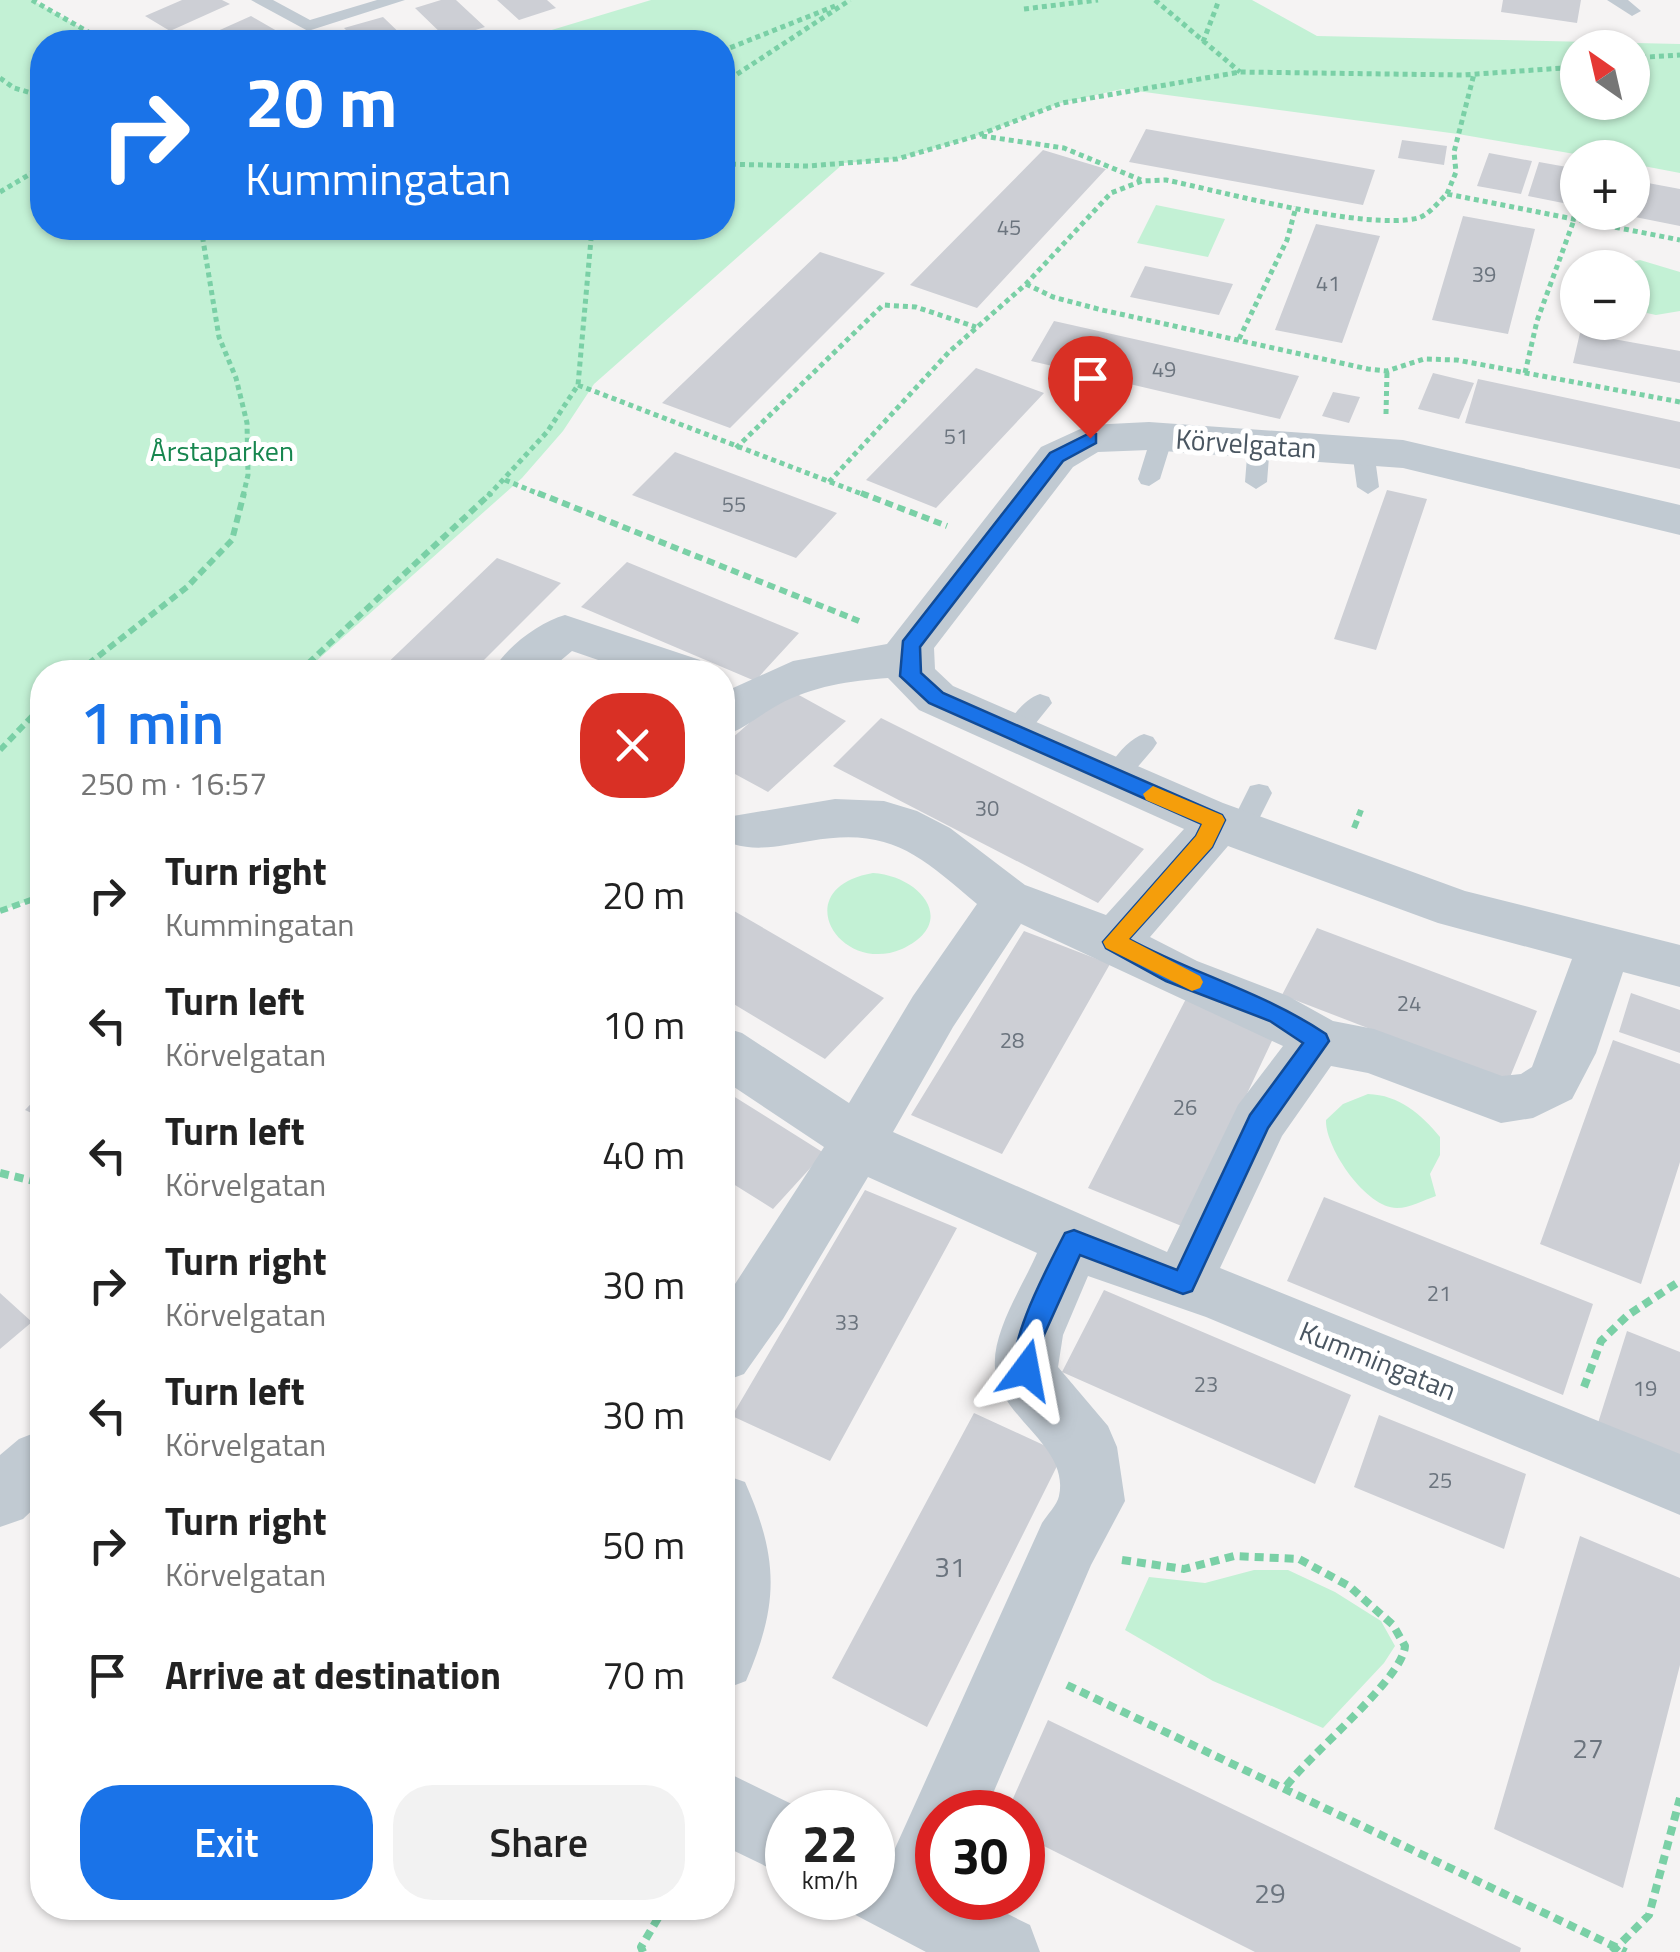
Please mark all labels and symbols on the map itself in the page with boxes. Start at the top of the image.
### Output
north arrow [1560,30,1650,120]
house number: 45 [997,210,1021,244]
house number: 39 [1472,257,1496,291]
house number: 41 [1316,266,1340,300]
pin [1048,336,1133,439]
house number: 49 [1152,352,1176,386]
street label: Körvelgatan [1174,417,1318,469]
house number: 51 [944,419,968,453]
park label: Årstaparken [150,429,294,472]
house number: 55 [722,487,746,521]
house number: 30 [975,791,999,825]
house number: 24 [1397,986,1421,1020]
house number: 28 [1000,1023,1024,1057]
house number: 26 [1173,1090,1197,1124]
house number: 21 [1427,1276,1451,1310]
house number: 33 [835,1305,859,1339]
street label: Kummingatan [1293,1309,1463,1411]
position arrow [974,1318,1078,1422]
house number: 23 [1194,1367,1218,1401]
house number: 19 [1633,1371,1657,1405]
house number: 25 [1428,1463,1452,1497]
house number: 31 [934,1545,966,1588]
house number: 27 [1572,1726,1604,1769]
speed limit sign: 30 [915,1790,1045,1920]
house number: 29 [1254,1871,1286,1914]

